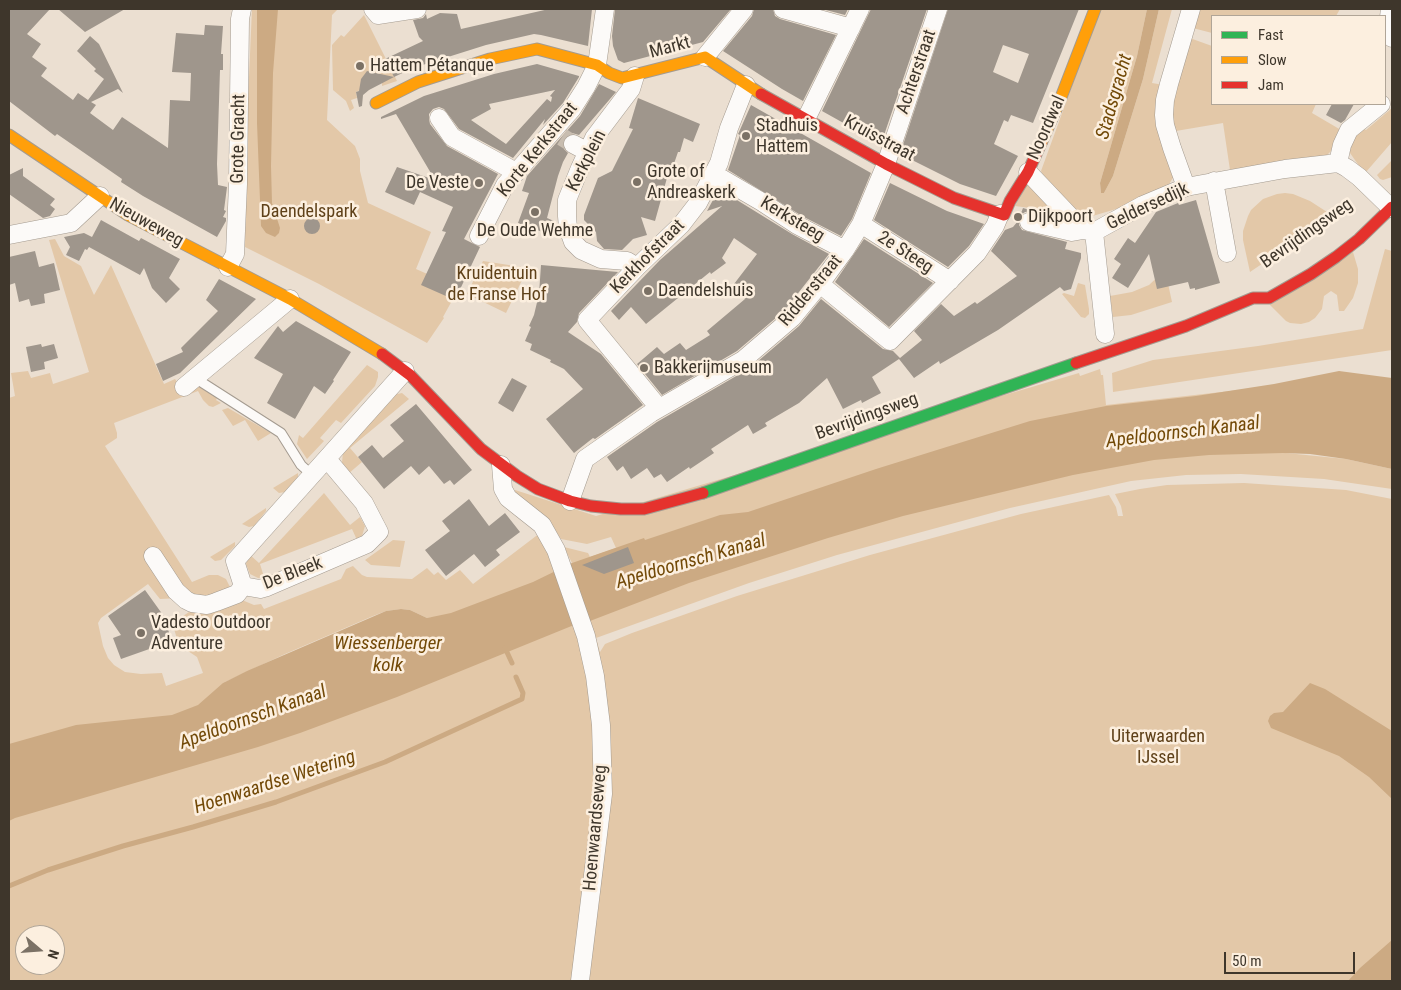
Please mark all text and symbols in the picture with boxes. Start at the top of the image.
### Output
legend [1211,15,1386,105]
text: Fast [1258,26,1283,44]
street label: Achterstraat [892,27,942,117]
street label: Markt [647,32,693,64]
text: Slow [1258,51,1287,69]
water label: Stadsgracht [1092,52,1138,142]
place label: Hattem Pétanque [370,55,494,77]
marker: Hattem Pétanque [354,60,366,72]
text: Jam [1258,76,1284,94]
street label: Noordwal [1023,93,1071,163]
street label: Grote Gracht [227,94,251,184]
street label: Korte Kerkstraat [493,98,583,202]
street label: Kruisstraat [840,111,918,167]
place label: Stadhuis Hattem [756,115,818,158]
street label: Kerkplein [562,127,612,195]
marker: Stadhuis Hattem [740,130,752,142]
place label: Grote of Andreaskerk [647,161,736,203]
place label: De Veste [406,172,469,194]
marker: Grote of Andreaskerk [631,176,643,188]
marker: De Veste [473,177,485,189]
street label: Geldersedijk [1104,179,1192,235]
street label: Kerksteeg [756,192,828,248]
street label: Nieuweweg [105,194,187,252]
street label: Bevrijdingsweg [1257,194,1357,274]
park label: Daendelspark [261,201,357,223]
marker: De Oude Wehme [529,206,541,218]
place label: Dijkpoort [1028,206,1093,228]
marker: Dijkpoort [1012,211,1024,223]
street label: Kerkhofstraat [606,215,690,299]
place label: De Oude Wehme [477,220,593,242]
street label: 2e Steeg [873,227,937,279]
street label: Ridderstraat [775,251,847,331]
park label: Kruidentuin de Franse Hof [447,263,547,306]
place label: Daendelshuis [658,280,753,302]
marker: Daendelshuis [642,285,654,297]
place label: Bakkerijmuseum [654,357,772,379]
marker: Bakkerijmuseum [638,362,650,374]
street label: Bevrijdingsweg [813,388,921,446]
water label: Apeldoornsch Kanaal [1105,412,1261,454]
water label: Apeldoornsch Kanaal [614,530,768,594]
street label: De Bleek [260,553,326,595]
place label: Vadesto Outdoor Adventure [151,612,271,654]
marker: Vadesto Outdoor Adventure [135,627,147,639]
water label: Wiessenberger kolk [334,633,442,677]
water label: Apeldoornsch Kanaal [176,681,330,755]
park label: Uiterwaarden IJssel [1111,726,1205,769]
water label: Hoenwaardse Wetering [192,746,358,820]
street label: Hoenwaardseweg [580,764,612,892]
north arrow [15,925,65,975]
scale bar [1226,942,1357,974]
text: N [44,948,62,961]
text: 50 m [1232,952,1262,970]

